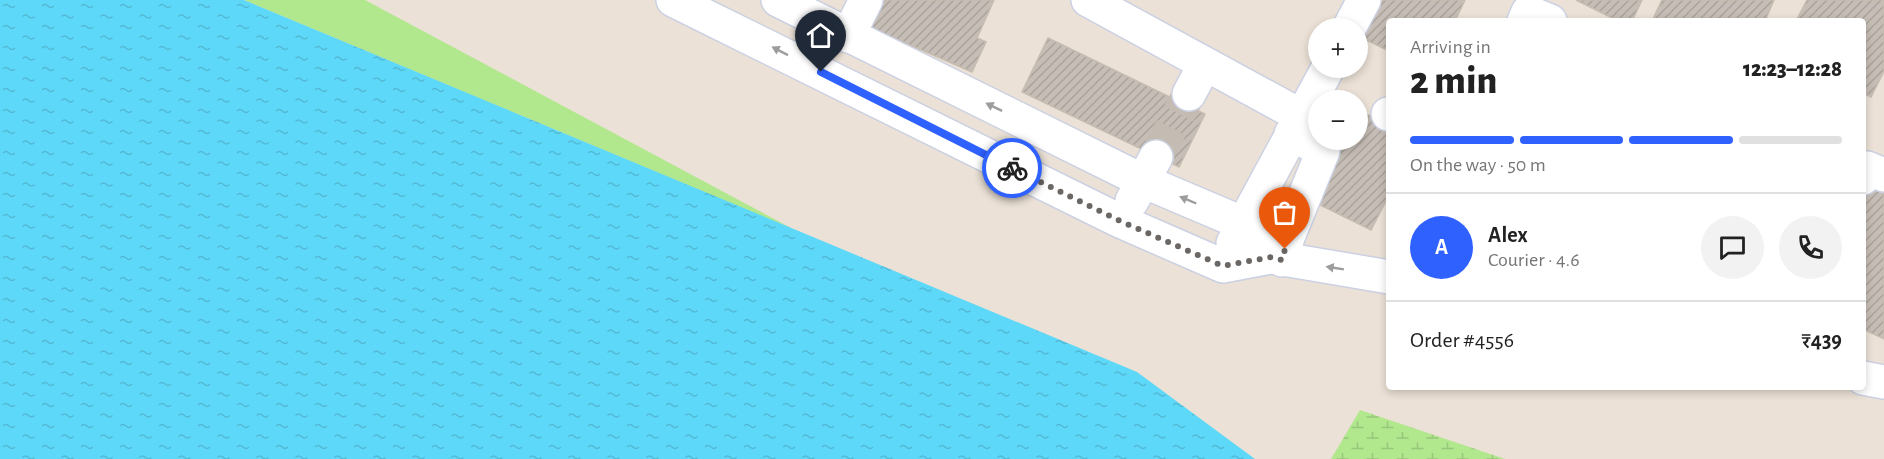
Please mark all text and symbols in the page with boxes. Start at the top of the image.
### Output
pin [795,10,846,72]
map controls [1308,18,1368,150]
button: + [1308,18,1368,78]
icon: home [804,19,837,52]
text: Arriving in [1410,37,1491,57]
one-way arrow [771,47,788,56]
text: 12:23–12:28 [1743,58,1842,80]
text: 2 min [1410,62,1497,101]
button: − [1308,90,1368,150]
one-way arrow [985,102,1002,112]
courier [982,138,1042,198]
icon: bike [996,152,1029,185]
text: On the way · 50 m [1410,155,1546,175]
pin [1259,187,1310,249]
one-way arrow [1180,196,1197,205]
icon: bag [1268,196,1301,229]
button: chat [1701,216,1764,279]
button: phone [1779,216,1842,279]
text: Alex [1488,224,1528,246]
text: A [1435,236,1448,258]
text: Courier · 4.6 [1488,250,1580,270]
one-way arrow [1326,264,1345,273]
text: Order #4556 [1410,329,1514,351]
text: ₹439 [1802,329,1842,351]

